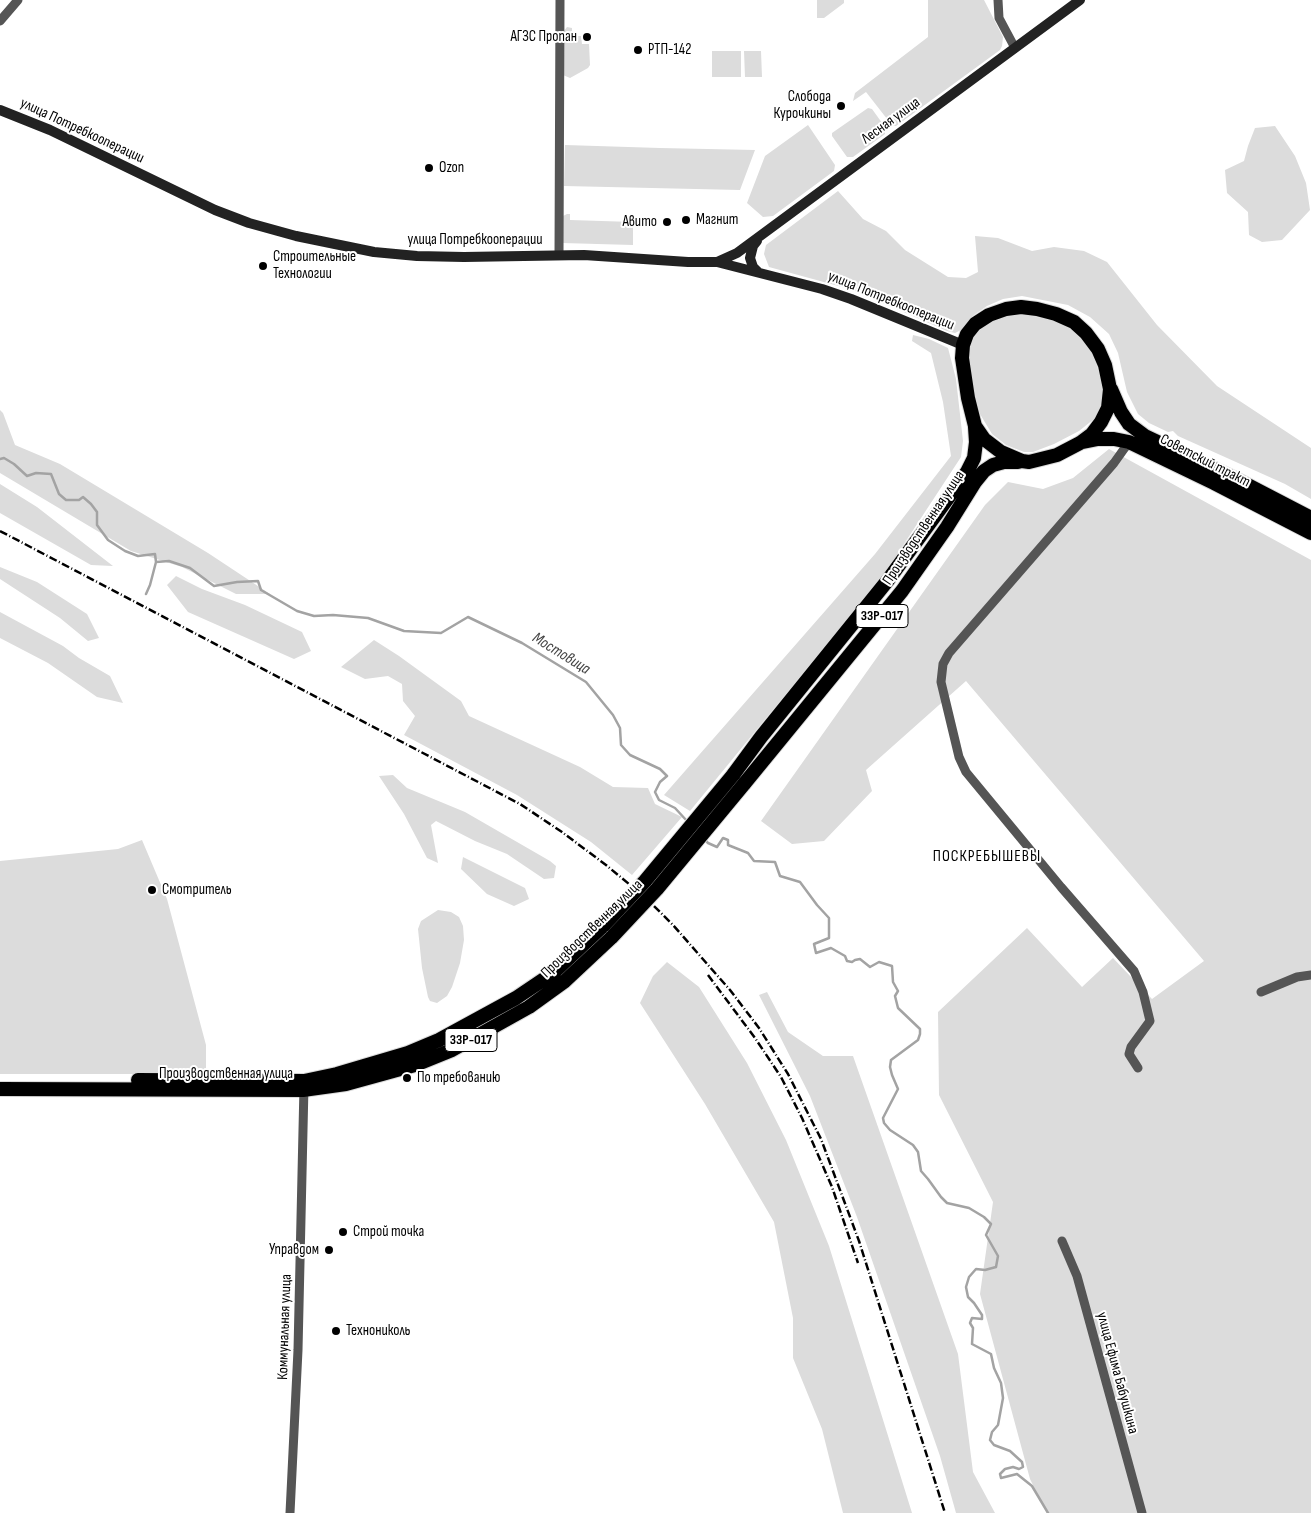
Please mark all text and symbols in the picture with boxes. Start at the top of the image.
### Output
place label: АГЗС Пропан [510,28,577,46]
marker: АГЗС Пропан [581,31,593,43]
place label: РТП-142 [648,41,691,59]
marker: РТП-142 [632,44,644,56]
place label: Слобода Курочкины [773,88,831,123]
street label: улица Потребкооперации [17,94,147,168]
street label: Лесная улица [858,94,924,148]
marker: Слобода Курочкины [835,100,847,112]
place label: Ozon [439,159,464,177]
marker: Ozon [423,162,435,174]
place label: Магнит [696,211,738,229]
place label: Авито [622,213,657,231]
marker: Магнит [680,214,692,226]
marker: Авито [661,216,673,228]
street label: улица Потребкооперации [408,231,542,249]
place label: Строительные Технологии [273,248,356,283]
marker: Строительные Технологии [257,260,269,272]
street label: улица Потребкооперации [825,267,957,335]
street label: Советский тракт [1157,431,1253,491]
street label: Производственная улица [879,467,969,589]
road number: 33Р-017 [856,604,908,628]
water label: Мостовица [528,629,594,679]
district label: ПОСКРЕБЫШЕВЫ [931,847,1043,867]
street label: Производственная улица [538,876,646,982]
place label: Смотритель [162,881,232,899]
marker: Смотритель [146,884,158,896]
road number: 33Р-017 [445,1028,497,1052]
street label: Производственная улица [159,1065,293,1083]
place label: По требованию [417,1069,501,1087]
marker: По требованию [401,1072,413,1084]
place label: Строй точка [353,1223,424,1241]
marker: Строй точка [337,1226,349,1238]
place label: Управдом [269,1241,319,1259]
marker: Управдом [323,1244,335,1256]
street label: Коммунальная улица [274,1274,296,1380]
street label: улица Ефима Бабушкина [1092,1310,1142,1436]
place label: Технониколь [346,1322,411,1340]
marker: Технониколь [330,1325,342,1337]

